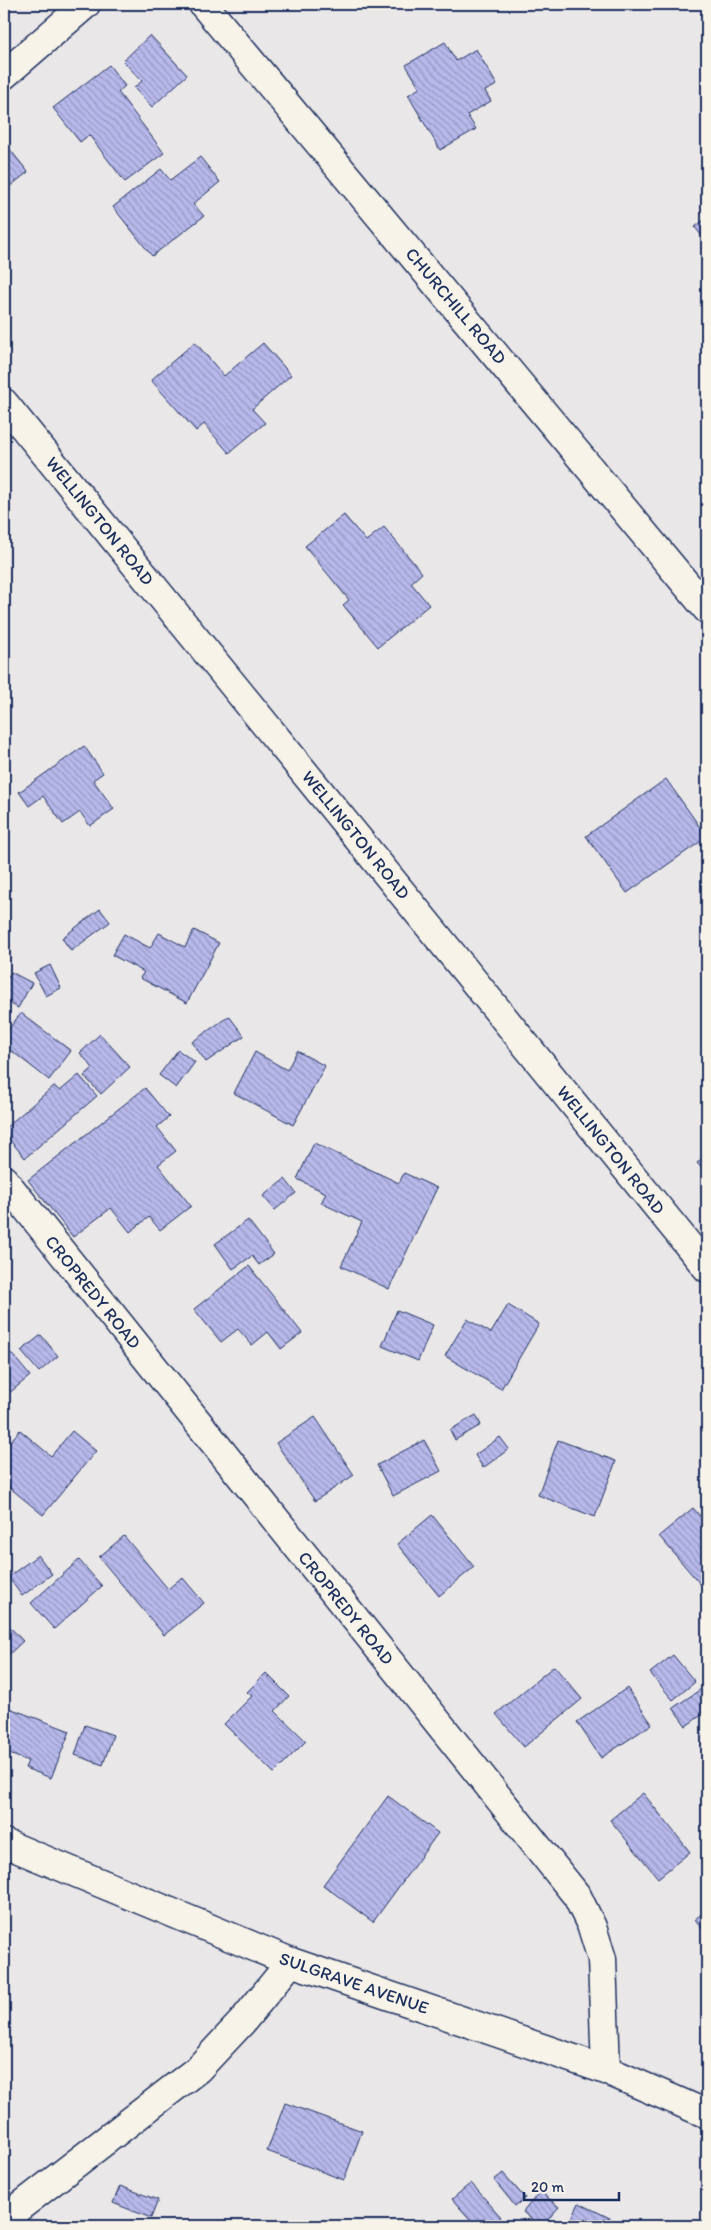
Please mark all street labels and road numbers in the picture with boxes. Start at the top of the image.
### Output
street label: CHURCHILL ROAD [401,243,511,369]
street label: WELLINGTON ROAD [41,452,159,590]
street label: WELLINGTON ROAD [297,766,415,904]
street label: WELLINGTON ROAD [552,1081,670,1219]
street label: CROPREDY ROAD [40,1231,146,1353]
street label: CROPREDY ROAD [293,1547,399,1669]
street label: SULGRAVE AVENUE [276,1947,432,2019]

